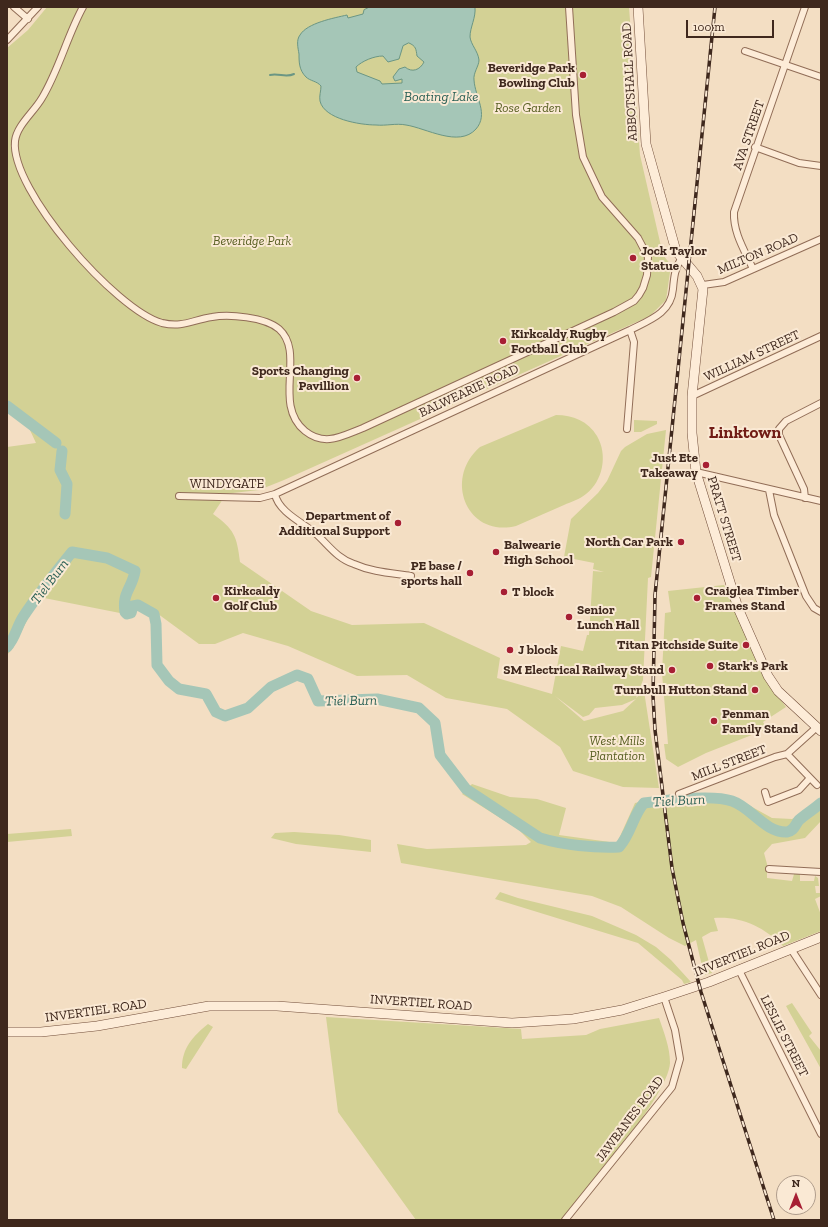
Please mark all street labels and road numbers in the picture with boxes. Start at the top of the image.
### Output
street label: ABBOTSHALL ROAD [619,22,641,142]
street label: AVA STREET [730,98,768,172]
street label: MILTON ROAD [715,230,801,278]
street label: WILLIAM STREET [702,327,802,385]
street label: BALWEARIE ROAD [417,361,521,421]
street label: PRATT STREET [704,474,744,564]
street label: WINDYGATE [190,476,264,492]
street label: MILL STREET [689,742,769,784]
street label: INVERTIEL ROAD [692,928,792,980]
street label: INVERTIEL ROAD [369,992,473,1014]
street label: LESLIE STREET [757,992,811,1080]
street label: INVERTIEL ROAD [44,996,148,1026]
street label: JAWBANES ROAD [593,1073,667,1165]

